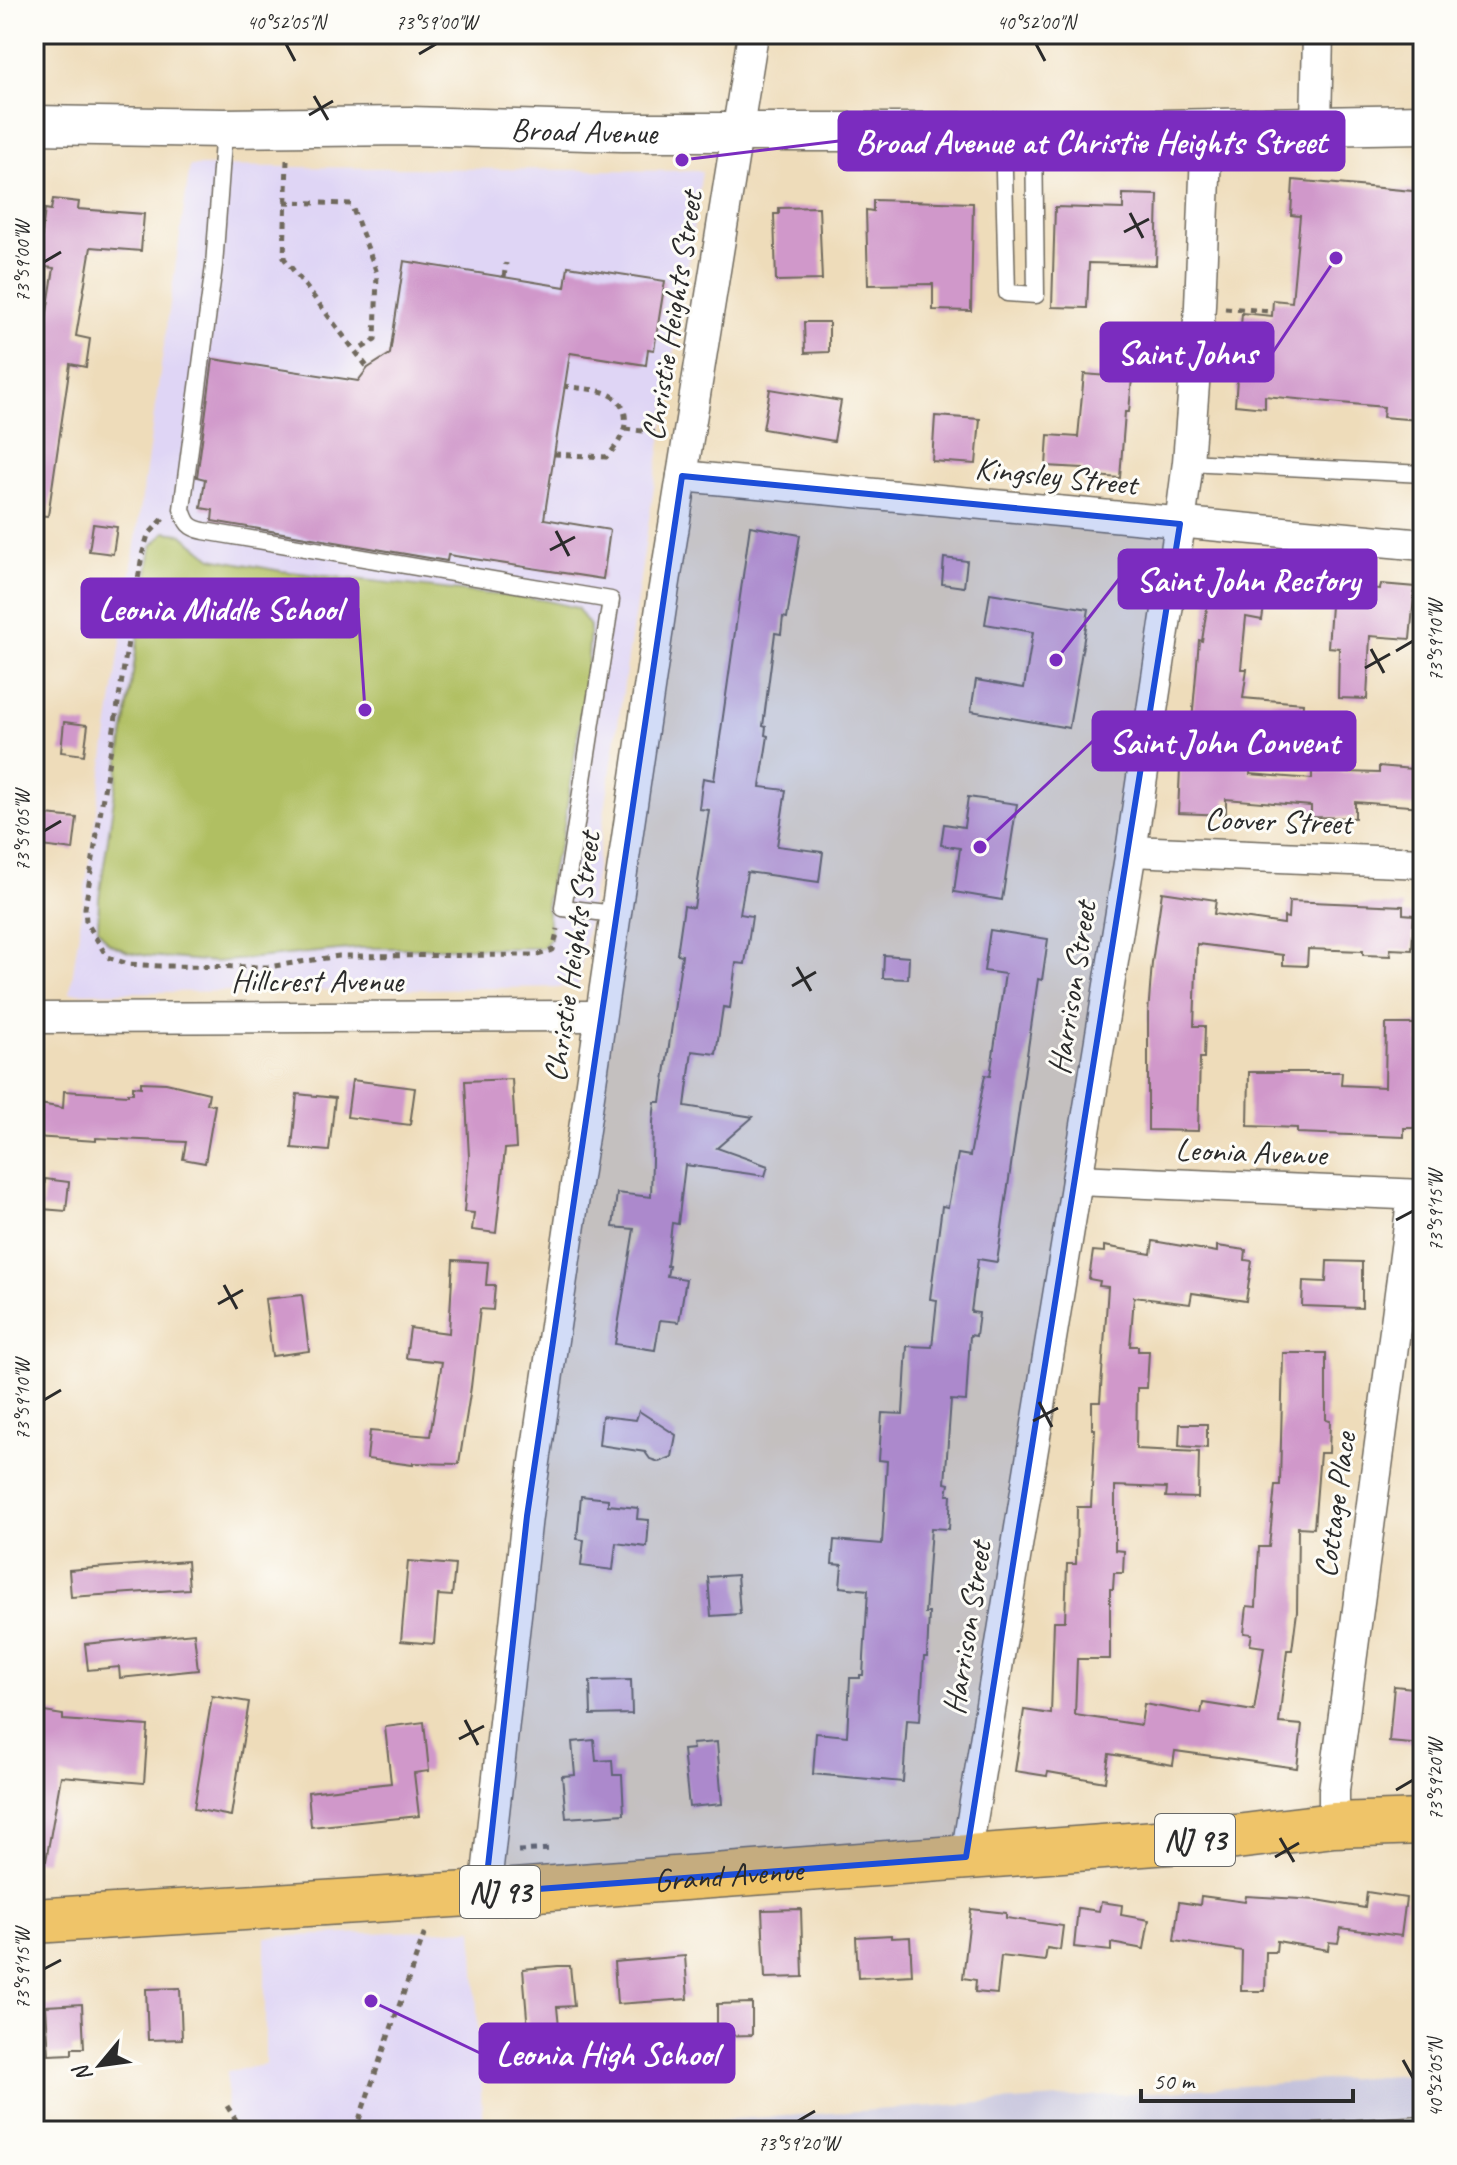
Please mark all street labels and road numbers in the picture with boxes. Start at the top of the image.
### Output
street label: Broad Avenue [510,108,660,153]
street label: Christie Heights Street [632,185,712,444]
street label: Kingsley Street [973,447,1142,505]
street label: Coover Street [1204,798,1356,844]
street label: Christie Heights Street [534,826,610,1084]
street label: Harrison Street [1038,895,1106,1077]
street label: Hillcrest Avenue [231,960,405,1001]
street label: Leonia Avenue [1175,1129,1330,1175]
street label: Cottage Place [1305,1427,1366,1580]
street label: Harrison Street [933,1535,1001,1717]
road number: NJ 93 [1155,1814,1235,1866]
street label: Grand Avenue [653,1849,807,1901]
road number: NJ 93 [460,1866,540,1918]

